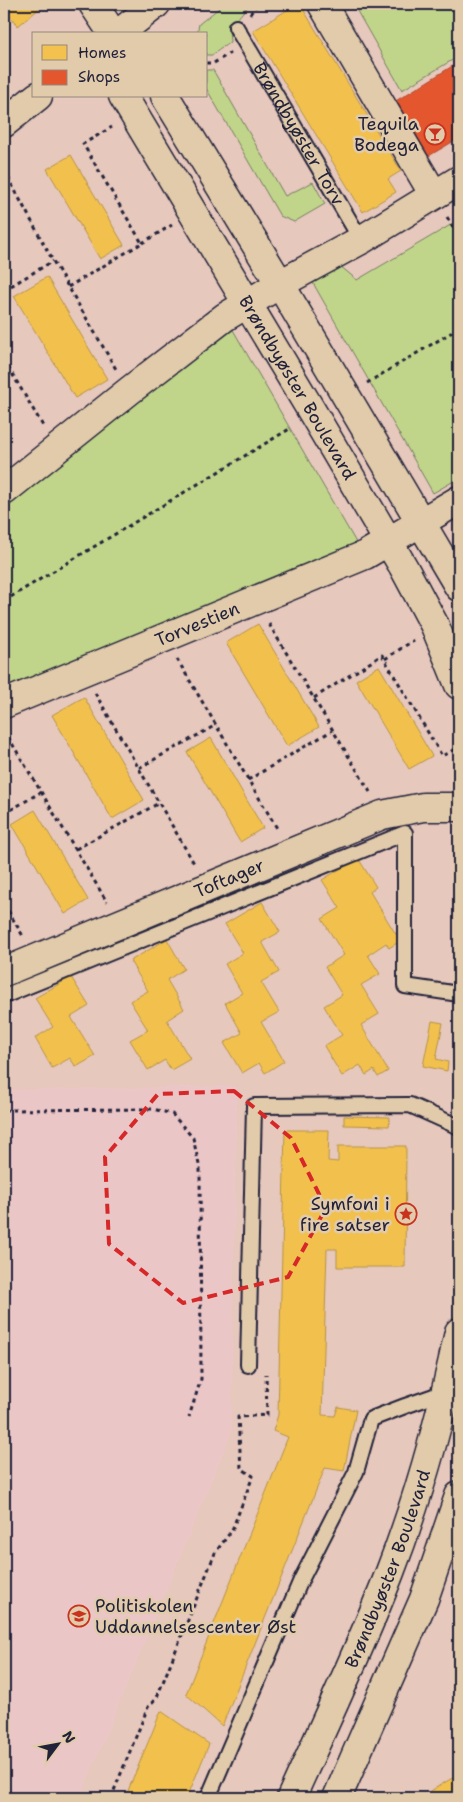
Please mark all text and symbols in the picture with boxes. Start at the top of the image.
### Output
legend [32,32,208,98]
text: Homes [78,43,126,63]
street label: Brøndbyøster Torv [247,58,350,210]
text: Shops [78,67,120,87]
place label: Tequila Bodega [354,112,419,157]
bar icon: Tequila Bodega [423,122,447,146]
street label: Brøndbyøster Boulevard [233,291,362,485]
street label: Torvestien [151,596,243,652]
street label: Toftager [191,853,268,904]
place label: Symfoni i fire satser [300,1192,390,1237]
place icon: Symfoni i fire satser [394,1202,418,1226]
street label: Brøndbyøster Boulevard [339,1467,436,1672]
place label: Politiskolen Uddannelsescenter Øst [95,1594,297,1639]
school or university icon: Politiskolen Uddannelsescenter Øst [67,1604,91,1628]
north arrow [32,1720,82,1770]
text: N [58,1728,80,1747]

